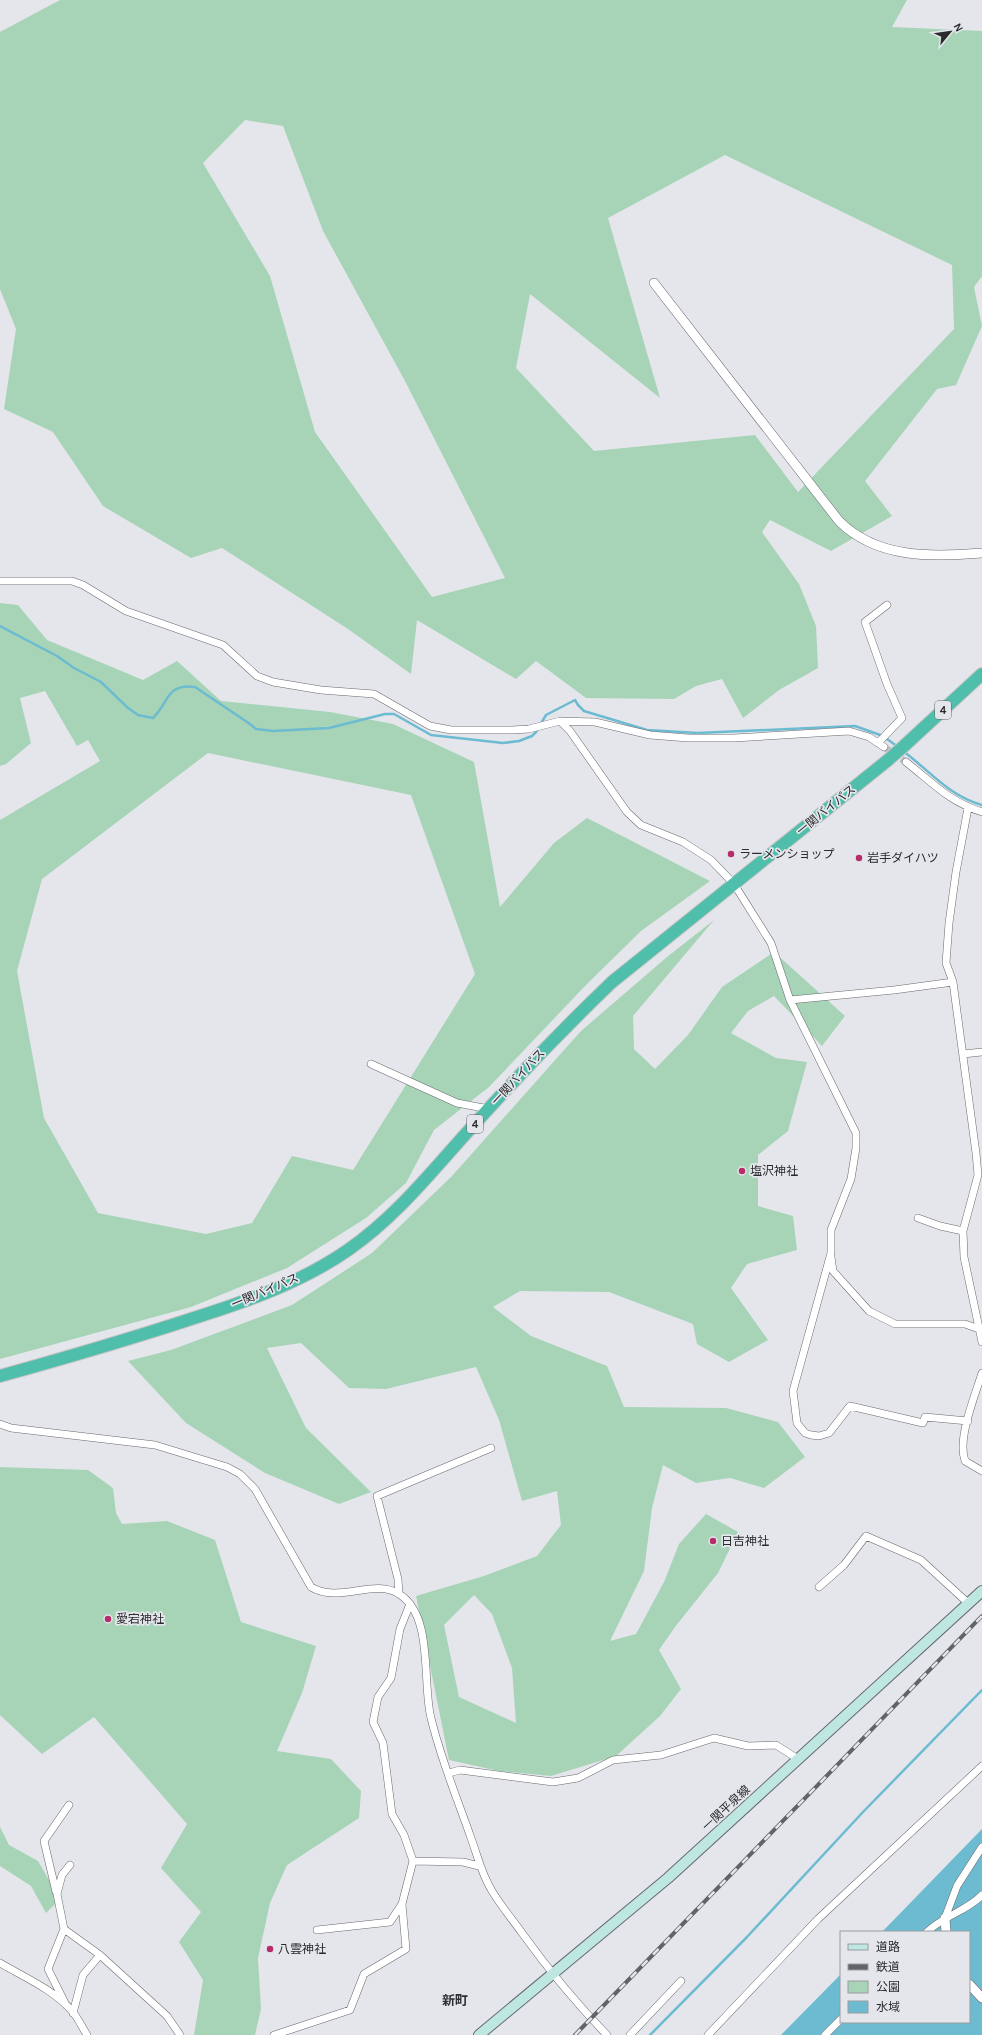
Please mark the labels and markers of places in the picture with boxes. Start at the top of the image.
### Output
place label: ラーメンショップ [739,847,835,861]
marker: ラーメンショップ [726,849,736,859]
place label: 岩手ダイハツ [867,851,939,865]
marker: 岩手ダイハツ [854,853,864,863]
place label: 塩沢神社 [750,1164,798,1178]
marker: 塩沢神社 [737,1166,747,1176]
place label: 日吉神社 [721,1534,769,1548]
marker: 日吉神社 [708,1536,718,1546]
place label: 愛宕神社 [116,1612,164,1626]
marker: 愛宕神社 [103,1614,113,1624]
place label: 八雲神社 [278,1942,326,1956]
marker: 八雲神社 [265,1944,275,1954]

